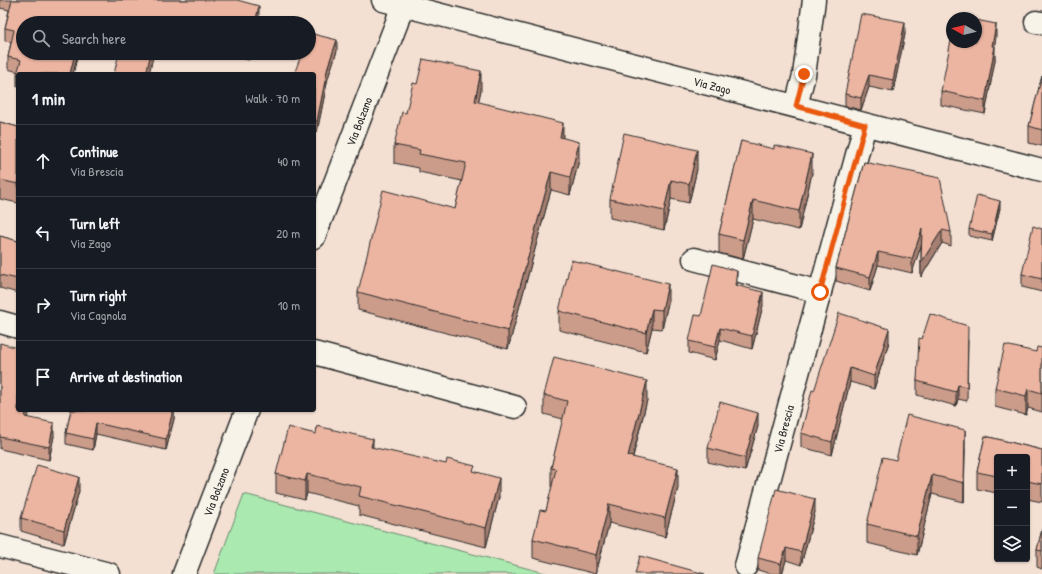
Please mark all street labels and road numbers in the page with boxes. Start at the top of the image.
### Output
street label: Via Zago [692,72,733,98]
street label: Via Bolzano [342,94,376,148]
street label: Via Brescia [768,403,798,455]
street label: Via Bolzano [198,465,233,519]

